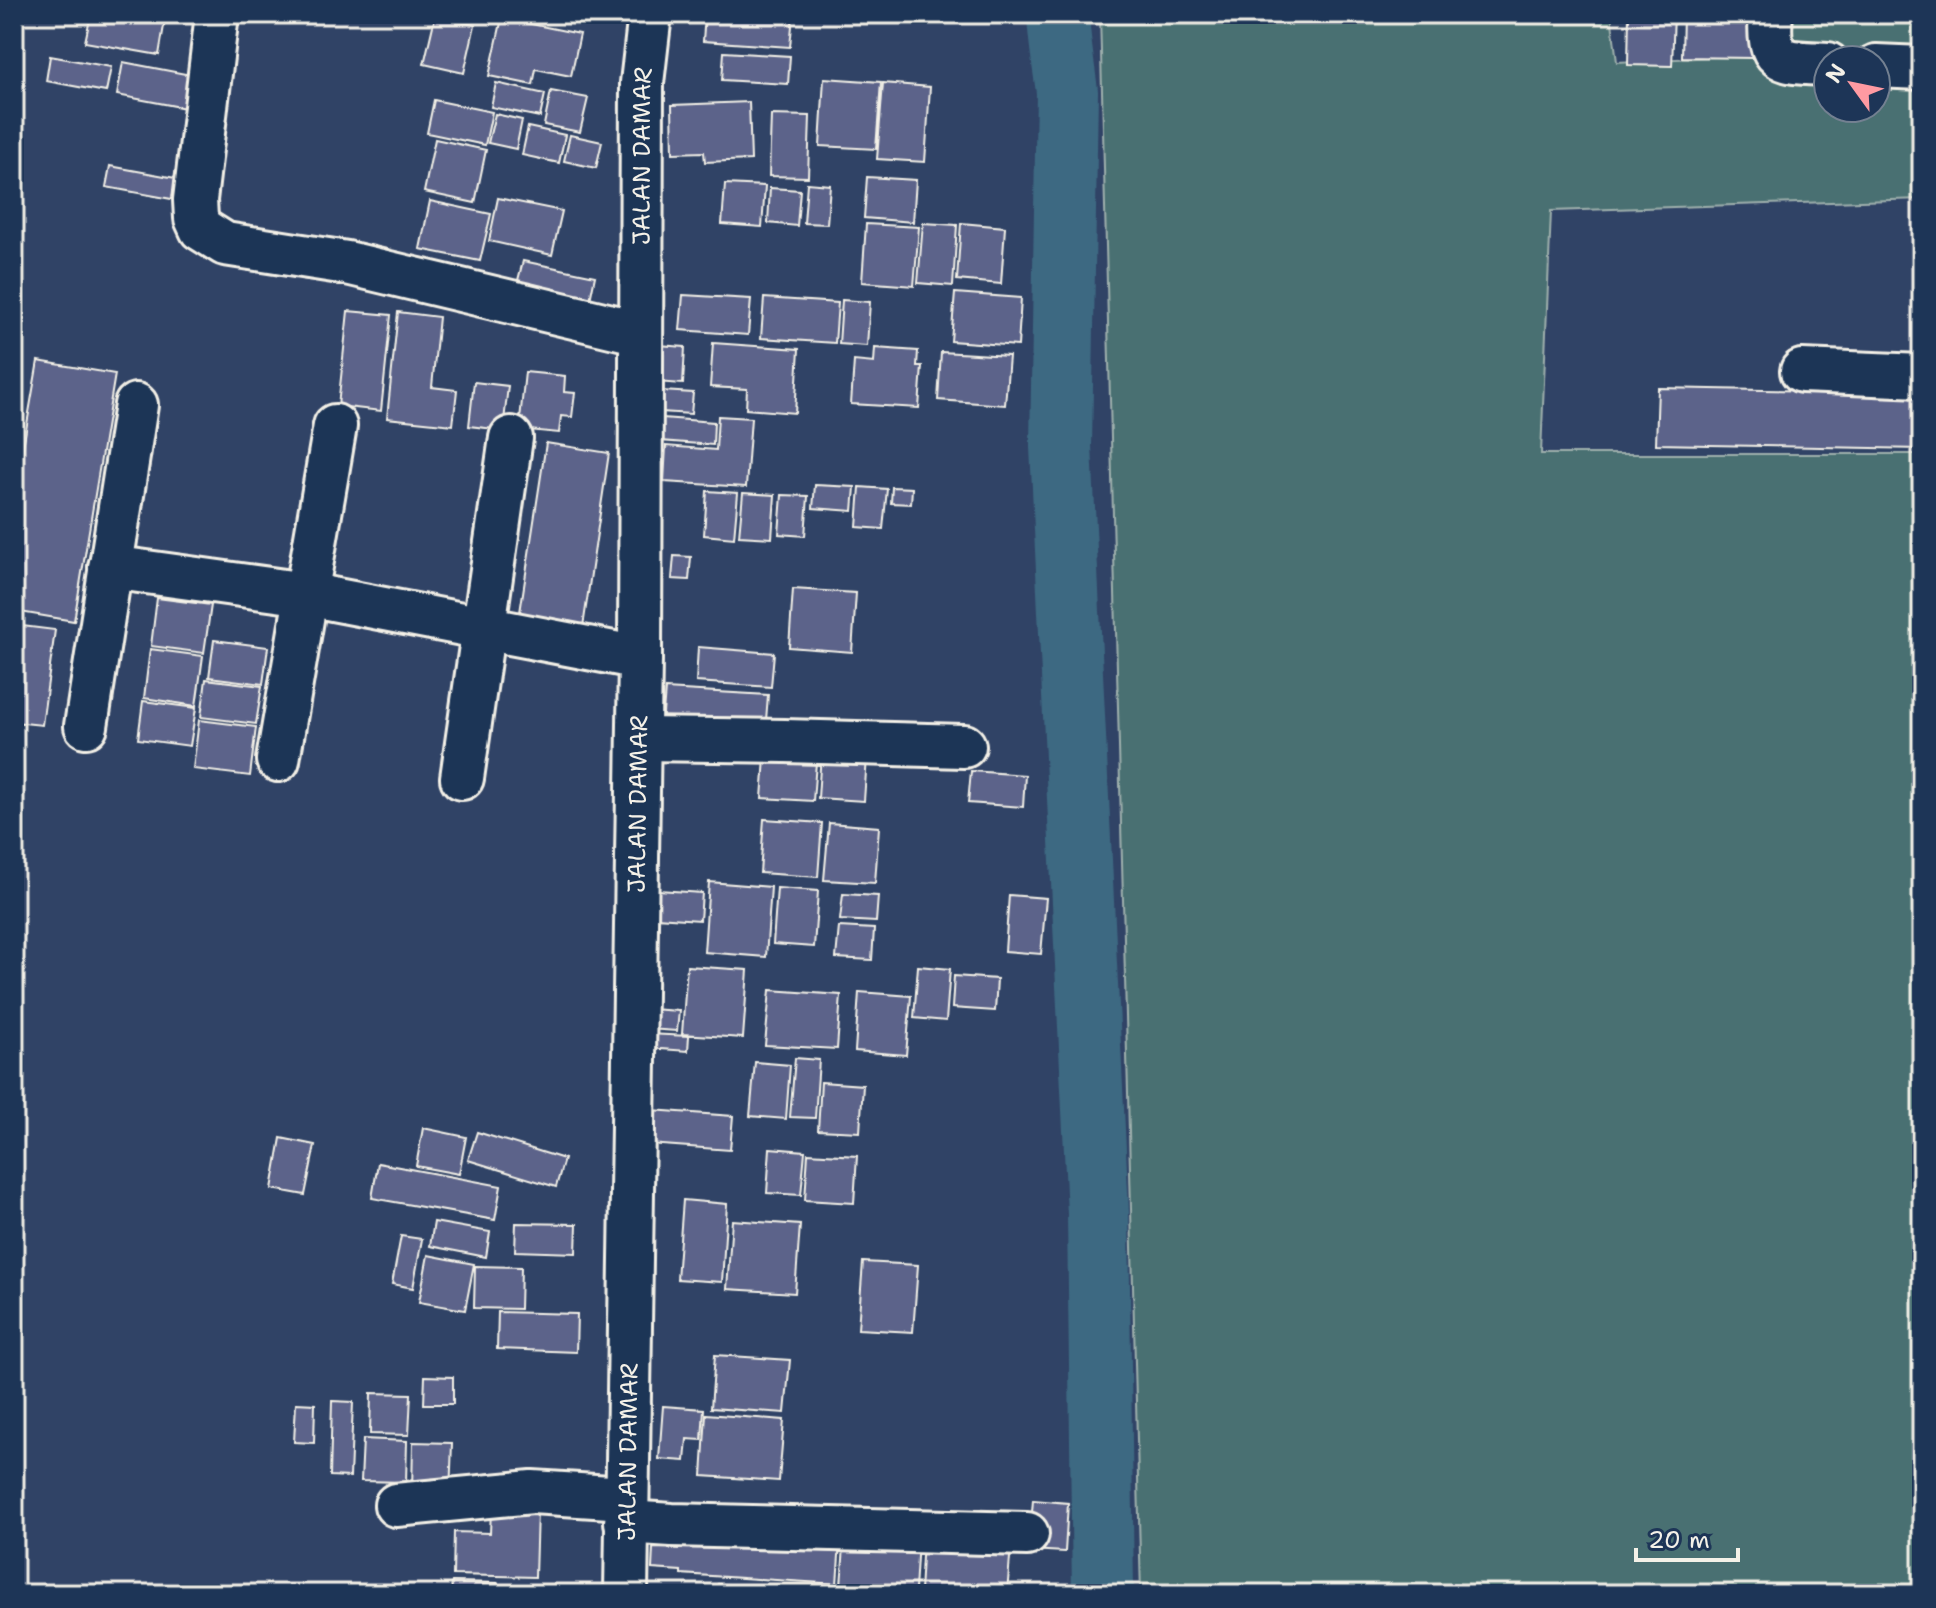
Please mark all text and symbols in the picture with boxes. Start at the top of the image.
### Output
north arrow [1812,44,1892,124]
text: N [1819,58,1853,89]
street label: JALAN DAMAR [625,65,660,245]
street label: JALAN DAMAR [620,715,655,893]
street label: JALAN DAMAR [611,1363,645,1541]
scale bar [1636,1512,1738,1562]
text: 20 m [1648,1524,1710,1556]

